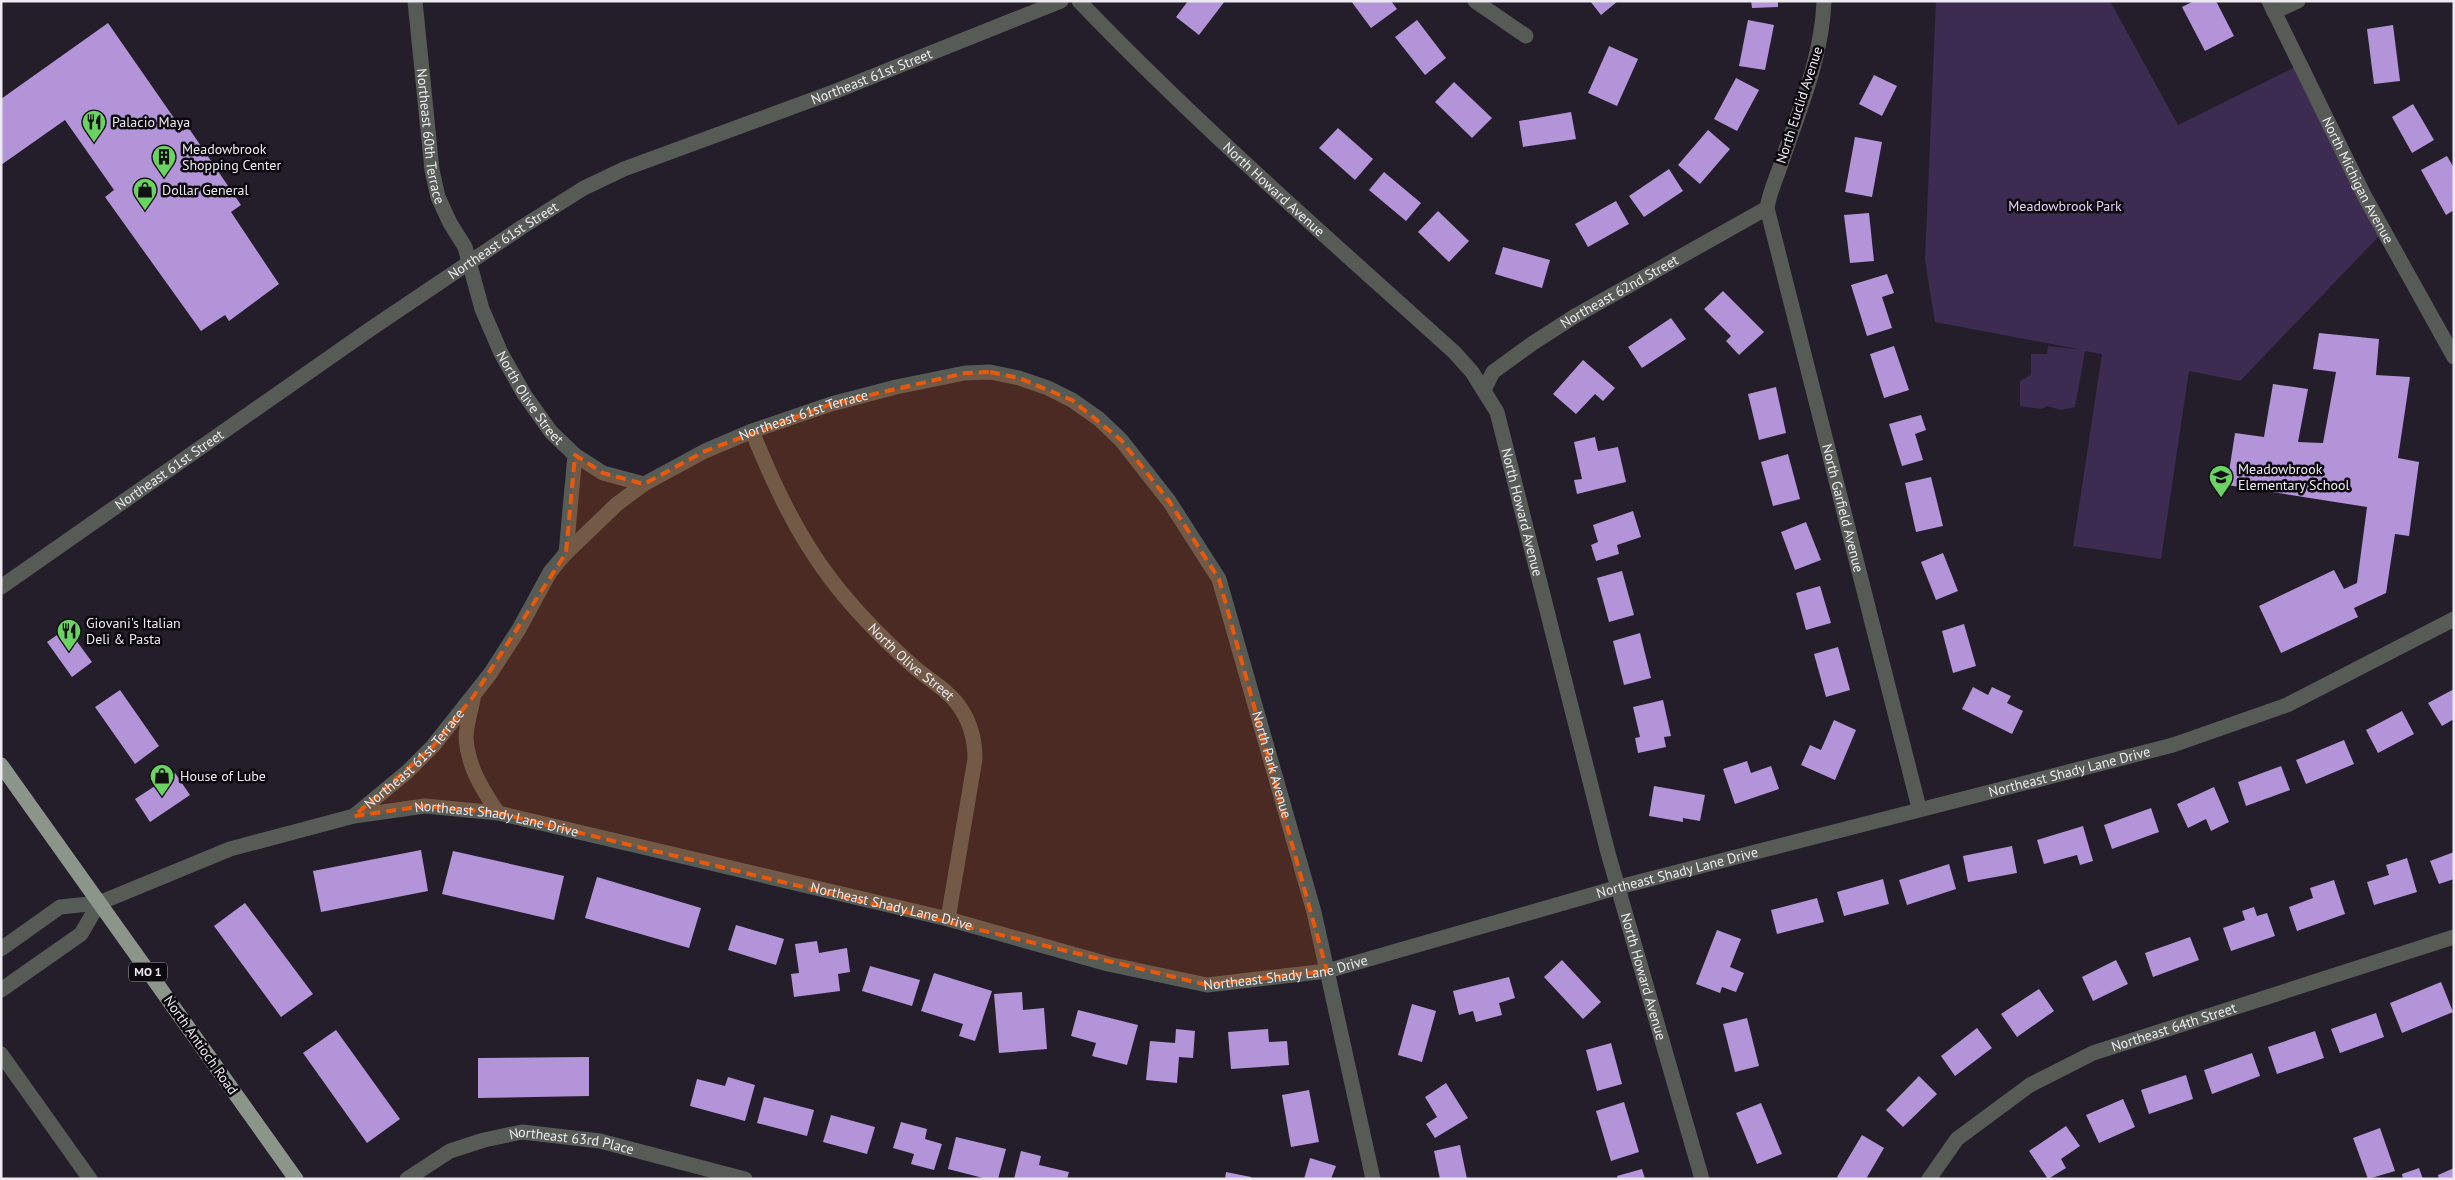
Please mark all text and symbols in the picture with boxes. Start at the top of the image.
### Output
street label: Northeast 61st Street [809,44,935,108]
street label: North Euclid Avenue [1772,44,1826,166]
street label: Northeast 60th Terrace [413,67,449,207]
restaurant icon: Palacio Maya [81,109,107,143]
place label: Palacio Maya [112,113,190,131]
street label: North Michigan Avenue [2318,114,2398,247]
street label: North Howard Avenue [1219,138,1329,240]
place label: Meadowbrook Shopping Center [182,140,281,174]
building icon: Meadowbrook Shopping Center [151,144,177,178]
shop icon: Dollar General [132,177,158,211]
place label: Dollar General [162,181,249,199]
street label: Northeast 61st Street [444,197,562,283]
park label: Meadowbrook Park [2008,197,2122,215]
street label: Northeast 62nd Street [1557,251,1682,332]
street label: North Olive Street [493,348,568,449]
street label: Northeast 61st Terrace [736,386,870,445]
street label: Northeast 61st Street [111,425,227,514]
street label: North Garfield Avenue [1818,442,1868,574]
street label: North Howard Avenue [1497,446,1547,578]
place label: Meadowbrook Elementary School [2238,460,2350,494]
school or university icon: Meadowbrook Elementary School [2208,464,2234,498]
place label: Giovani's Italian Deli & Pasta [86,614,181,648]
restaurant icon: Giovani's Italian Deli & Pasta [56,618,82,652]
street label: North Olive Street [864,619,959,704]
street label: Northeast 61st Terrace [360,705,468,813]
street label: North Park Avenue [1248,709,1296,820]
street label: Northeast Shady Lane Drive [1987,742,2152,801]
shop icon: House of Lube [149,763,175,797]
place label: House of Lube [180,767,266,785]
street label: Northeast Shady Lane Drive [413,797,580,841]
street label: Northeast Shady Lane Drive [1594,843,1760,902]
street label: Northeast Shady Lane Drive [809,878,975,934]
street label: North Howard Avenue [1617,911,1670,1042]
street label: Northeast Shady Lane Drive [1202,951,1370,994]
road number: MO 1 [129,962,167,982]
street label: North Antioch Road [160,992,242,1098]
street label: Northeast 64th Street [2109,999,2239,1056]
street label: Northeast 63rd Place [507,1123,636,1159]

